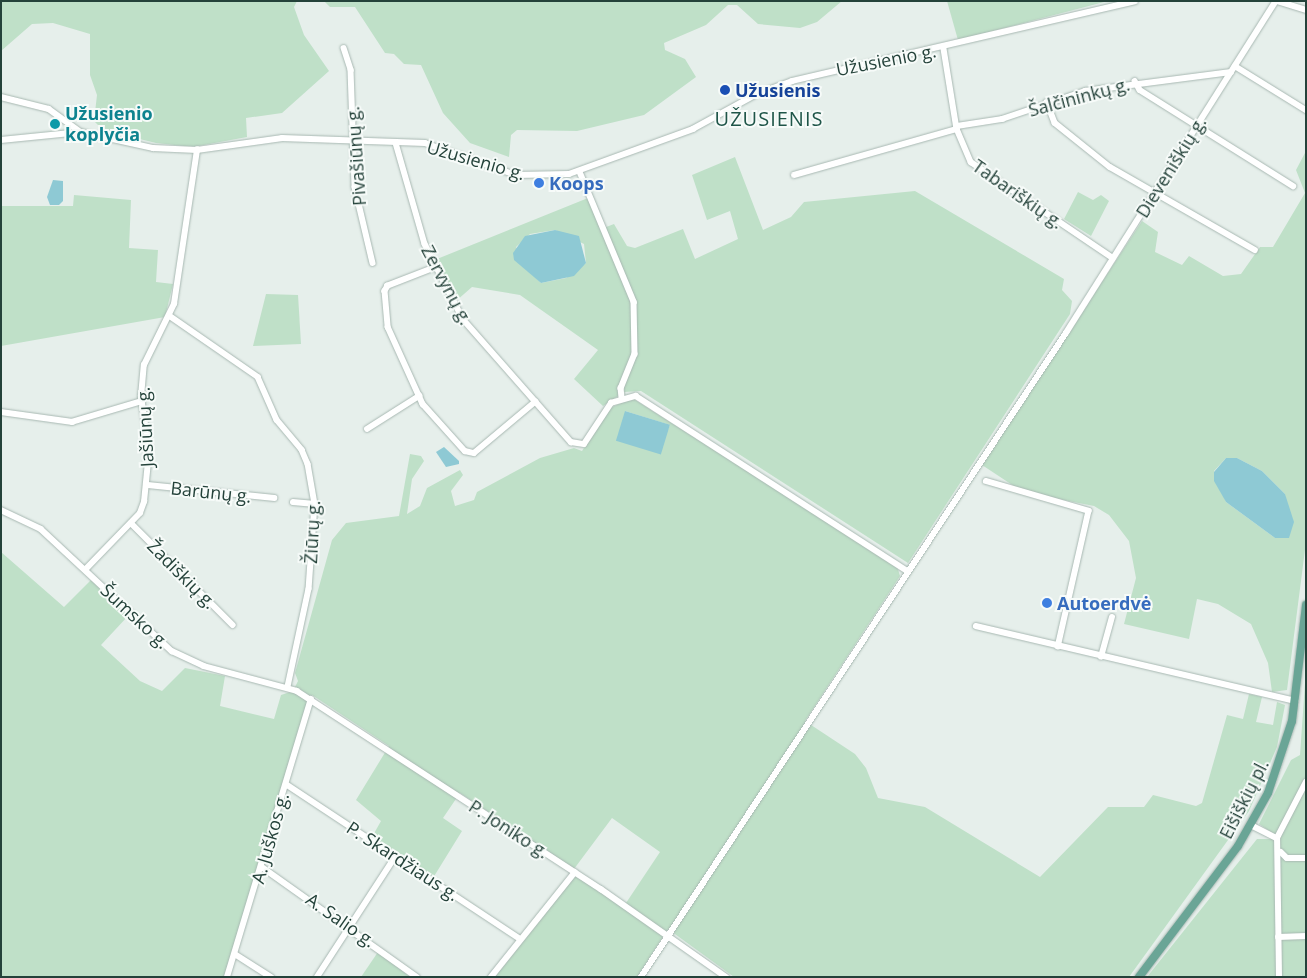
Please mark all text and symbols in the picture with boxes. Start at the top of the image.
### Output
street label: Užusienio g. [834,40,938,80]
street label: Šalčininkų g. [1026,73,1132,121]
place label: Užusienis [735,79,821,101]
marker: Užusienis [719,84,731,96]
place label: Užusienio koplyčia [65,103,153,146]
street label: Pivašiūnų g. [342,105,370,207]
district label: UŽUSIENIS [713,106,825,130]
street label: Dieveniškių g. [1131,112,1211,222]
marker: Užusienio koplyčia [49,118,61,130]
street label: Užusienio g. [424,136,528,184]
street label: Tabariškių g. [969,155,1067,233]
place label: Koops [549,172,604,194]
marker: Koops [533,177,545,189]
street label: Zervynų g. [417,242,477,328]
street label: Jašiūnų g. [132,386,158,468]
street label: Barūnų g. [169,477,253,507]
street label: Žiūrų g. [300,500,324,564]
street label: Žadiškių g. [143,535,221,613]
street label: Šumsko g. [96,579,174,653]
place label: Autoerdvė [1057,592,1151,614]
marker: Autoerdvė [1041,597,1053,609]
street label: Eišiškių pl. [1215,756,1273,842]
street label: A. Juškos g. [247,790,293,886]
street label: P. Joniko g. [465,795,553,863]
street label: P. Skardžiaus g. [343,817,463,905]
street label: A. Salio g. [302,888,380,952]

